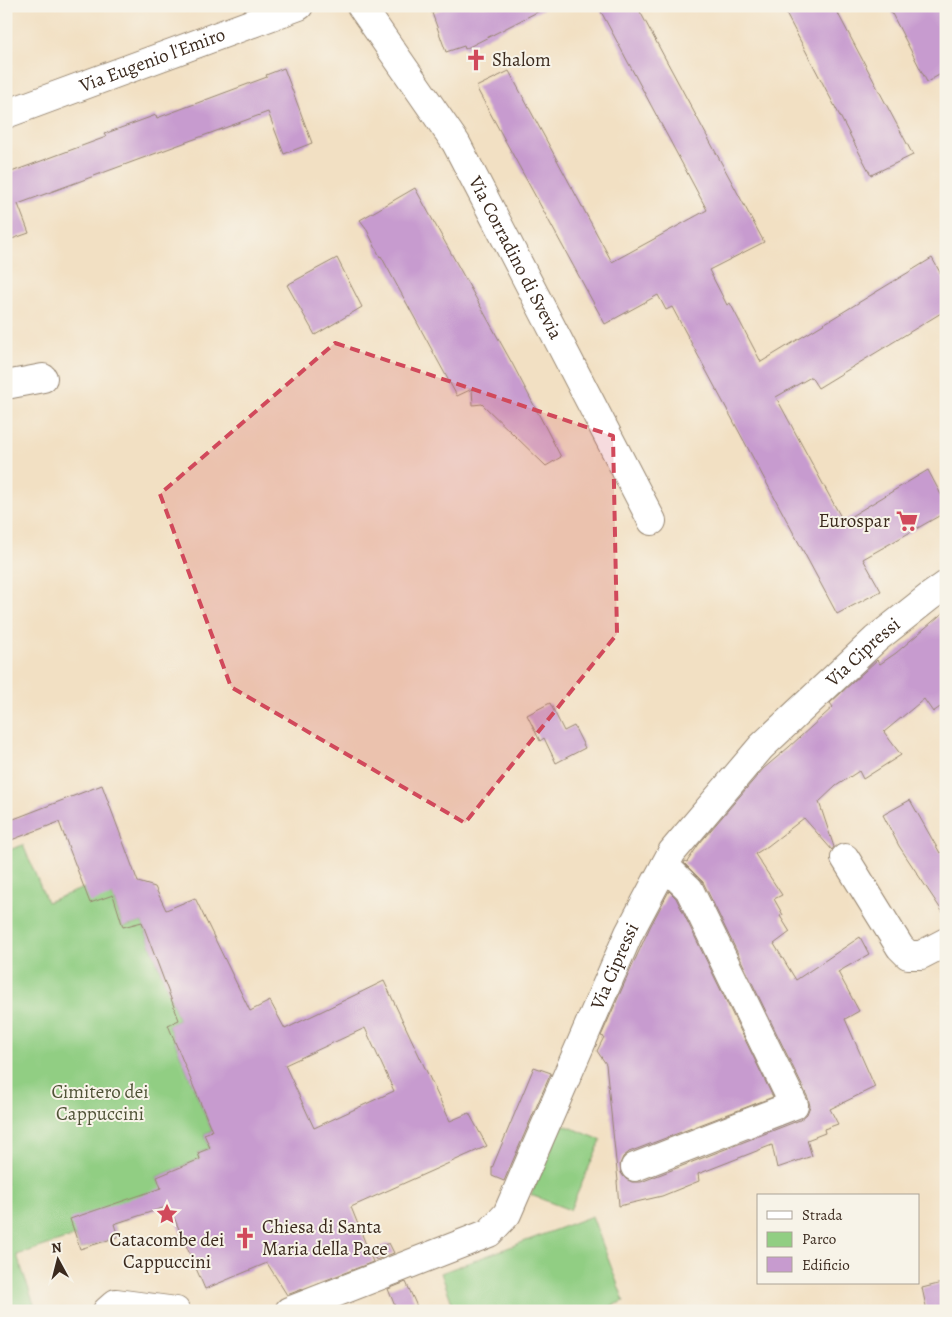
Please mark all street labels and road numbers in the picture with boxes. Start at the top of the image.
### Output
street label: Via Eugenio l'Emiro [75,21,229,99]
street label: Via Corradino di Svevia [462,171,569,344]
street label: Via Cipressi [820,612,906,693]
street label: Via Cipressi [584,918,645,1014]

